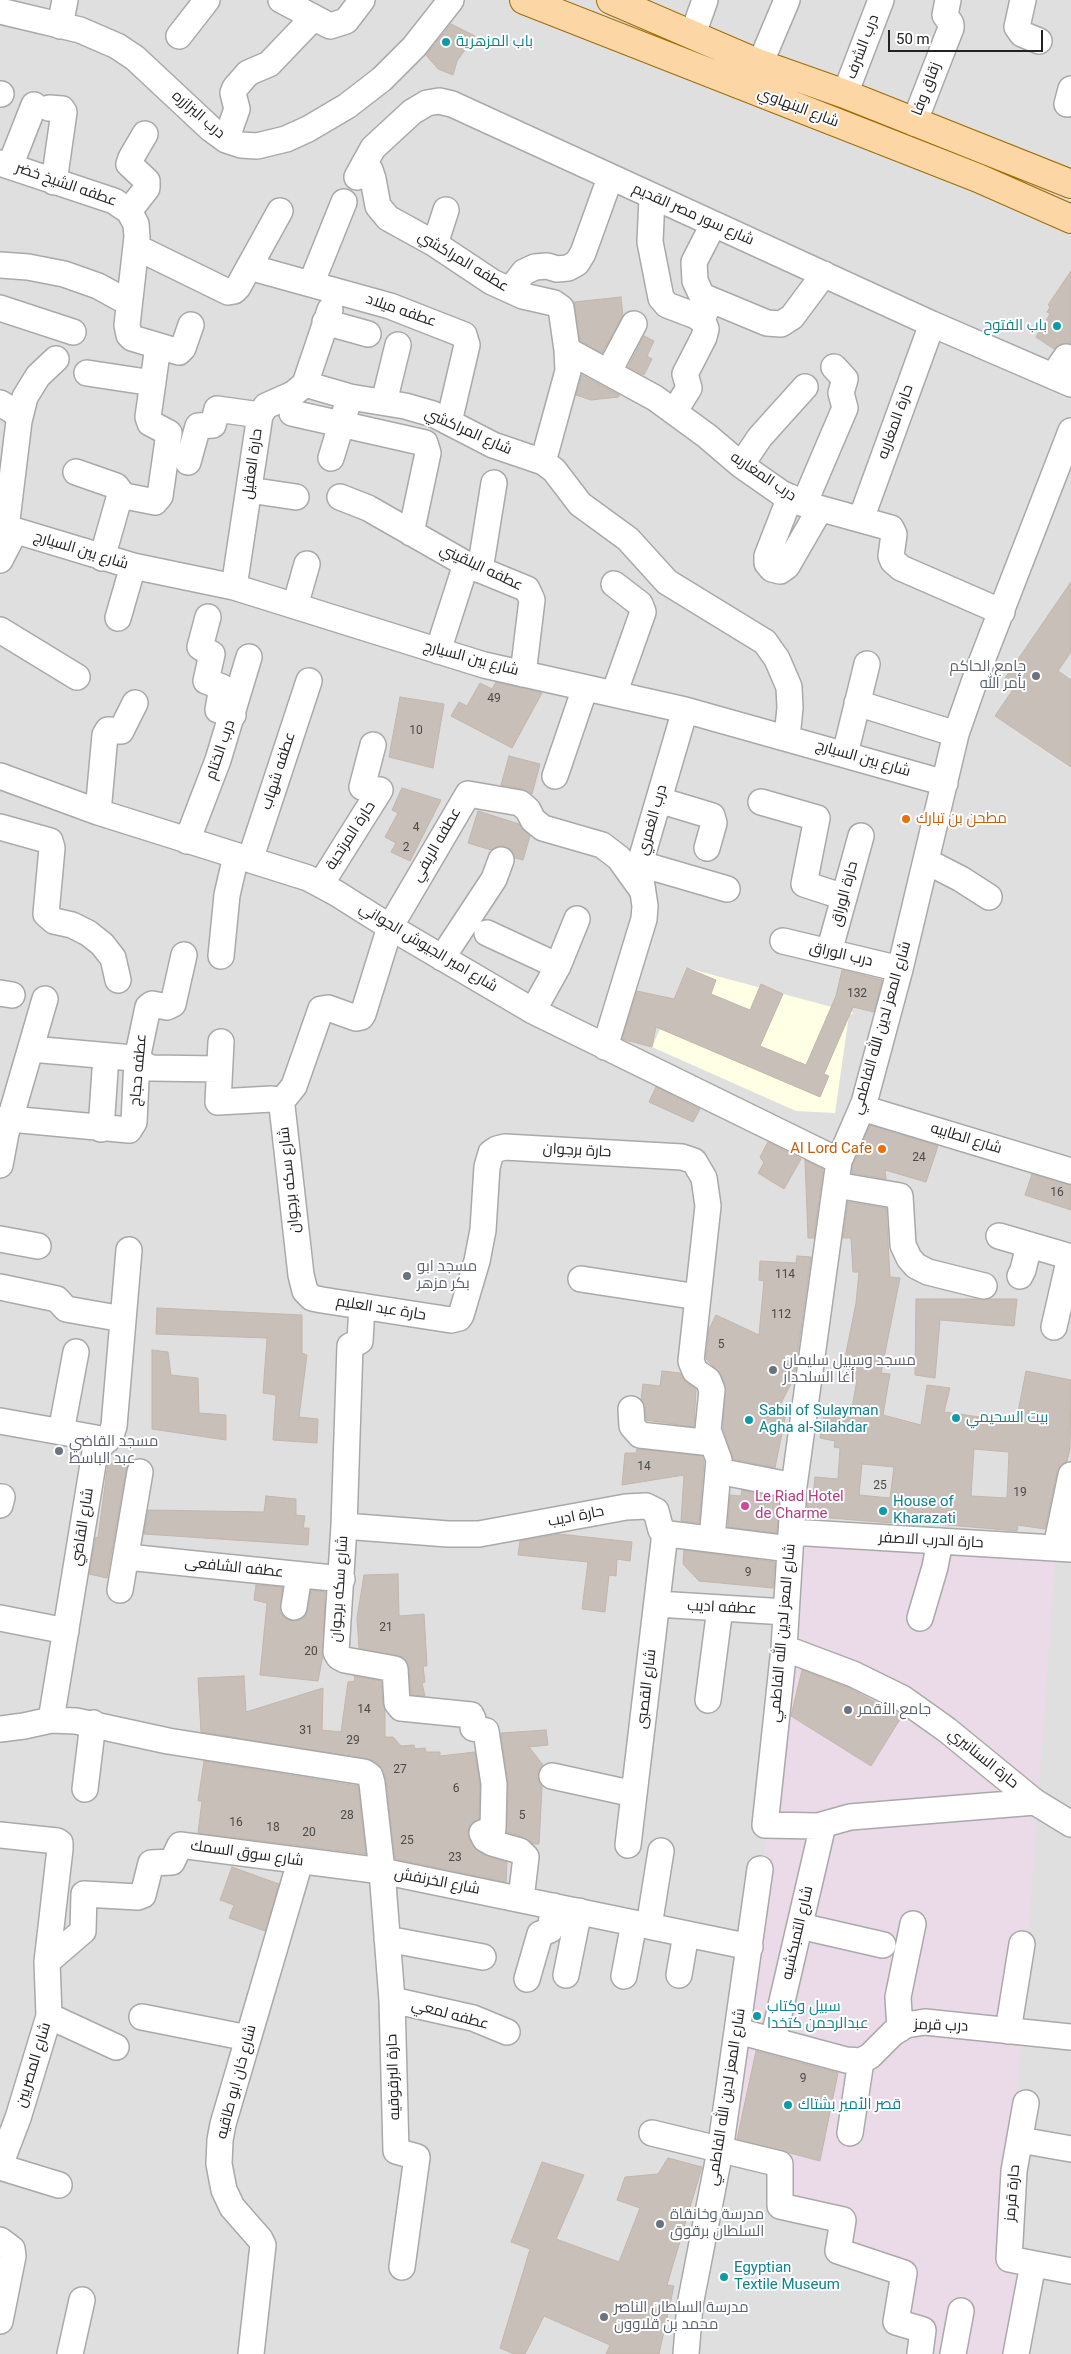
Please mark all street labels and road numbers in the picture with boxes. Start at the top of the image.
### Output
street label: درب الشرف [842,12,884,82]
street label: زقاق وفا [909,60,945,118]
street label: شارع البنهاوي [755,84,841,132]
street label: درب البزازره [168,87,228,143]
street label: عطفه الشيخ خضر [13,159,119,211]
street label: شارع سور مصر القديم [629,180,757,250]
street label: عطفه المراكشي [414,228,512,296]
street label: عطفه ميلاد [363,291,439,331]
street label: حارة المغاربه [874,382,918,462]
street label: شارع المراكشي [422,405,514,459]
street label: حارة العقيل [239,427,267,501]
street label: درب المغاربه [727,448,799,506]
street label: شارع بين السيارج [32,528,130,574]
street label: عطفه البلقيني [436,541,526,595]
street label: شارع بين السيارج [421,638,521,680]
street label: درب الختام [202,718,240,782]
street label: عطفه شهاب [258,730,300,812]
street label: شارع بين السيارج [813,737,913,781]
street label: درب الغمري [634,783,672,857]
street label: حارة المرتحية [322,798,380,874]
street label: عطفه الريفي [409,805,465,885]
street label: حارة الوراق [828,859,862,929]
street label: شارع امير الجيوش الجواني [355,899,501,997]
street label: درب الوراق [808,939,874,971]
street label: شارع المعز لدين الله الفاطمي [849,939,915,1117]
street label: عطفه حجاج [127,1033,151,1107]
street label: شارع الطابيه [928,1120,1004,1158]
street label: شارع سكه برجوان [275,1126,305,1234]
street label: حارة برجوان [542,1140,612,1162]
street label: حارة عبد العليم [335,1293,427,1325]
street label: شارع القاضي [68,1487,98,1567]
street label: حارة اديب [546,1503,606,1531]
street label: حارة الدرب الاصفر [878,1529,984,1553]
street label: شارع سكه برجوان [327,1535,353,1643]
street label: شارع المعز لدين الله الفاطمي [766,1543,800,1723]
street label: عطفه الشافعى [184,1554,284,1582]
street label: عطفه اديب [687,1597,757,1619]
street label: شارع القصبى [633,1648,661,1730]
street label: حارة السنانيري [944,1725,1022,1793]
street label: شارع سوق السمك [189,1837,305,1871]
street label: شارع الخرنفش [393,1865,481,1899]
street label: شارع التمبكشيه [778,1884,818,1982]
street label: عطفه لمعي [409,1996,491,2034]
street label: شارع المعز لدين الله الفاطمي [704,2007,750,2187]
street label: درب قرمز [913,2016,969,2036]
street label: شارع المصريين [13,2020,55,2110]
street label: شارع خان ابو طاقيه [213,2023,261,2141]
street label: حارة البرقوقيه [384,2034,404,2120]
street label: حارة قرمز [1002,2164,1024,2222]

